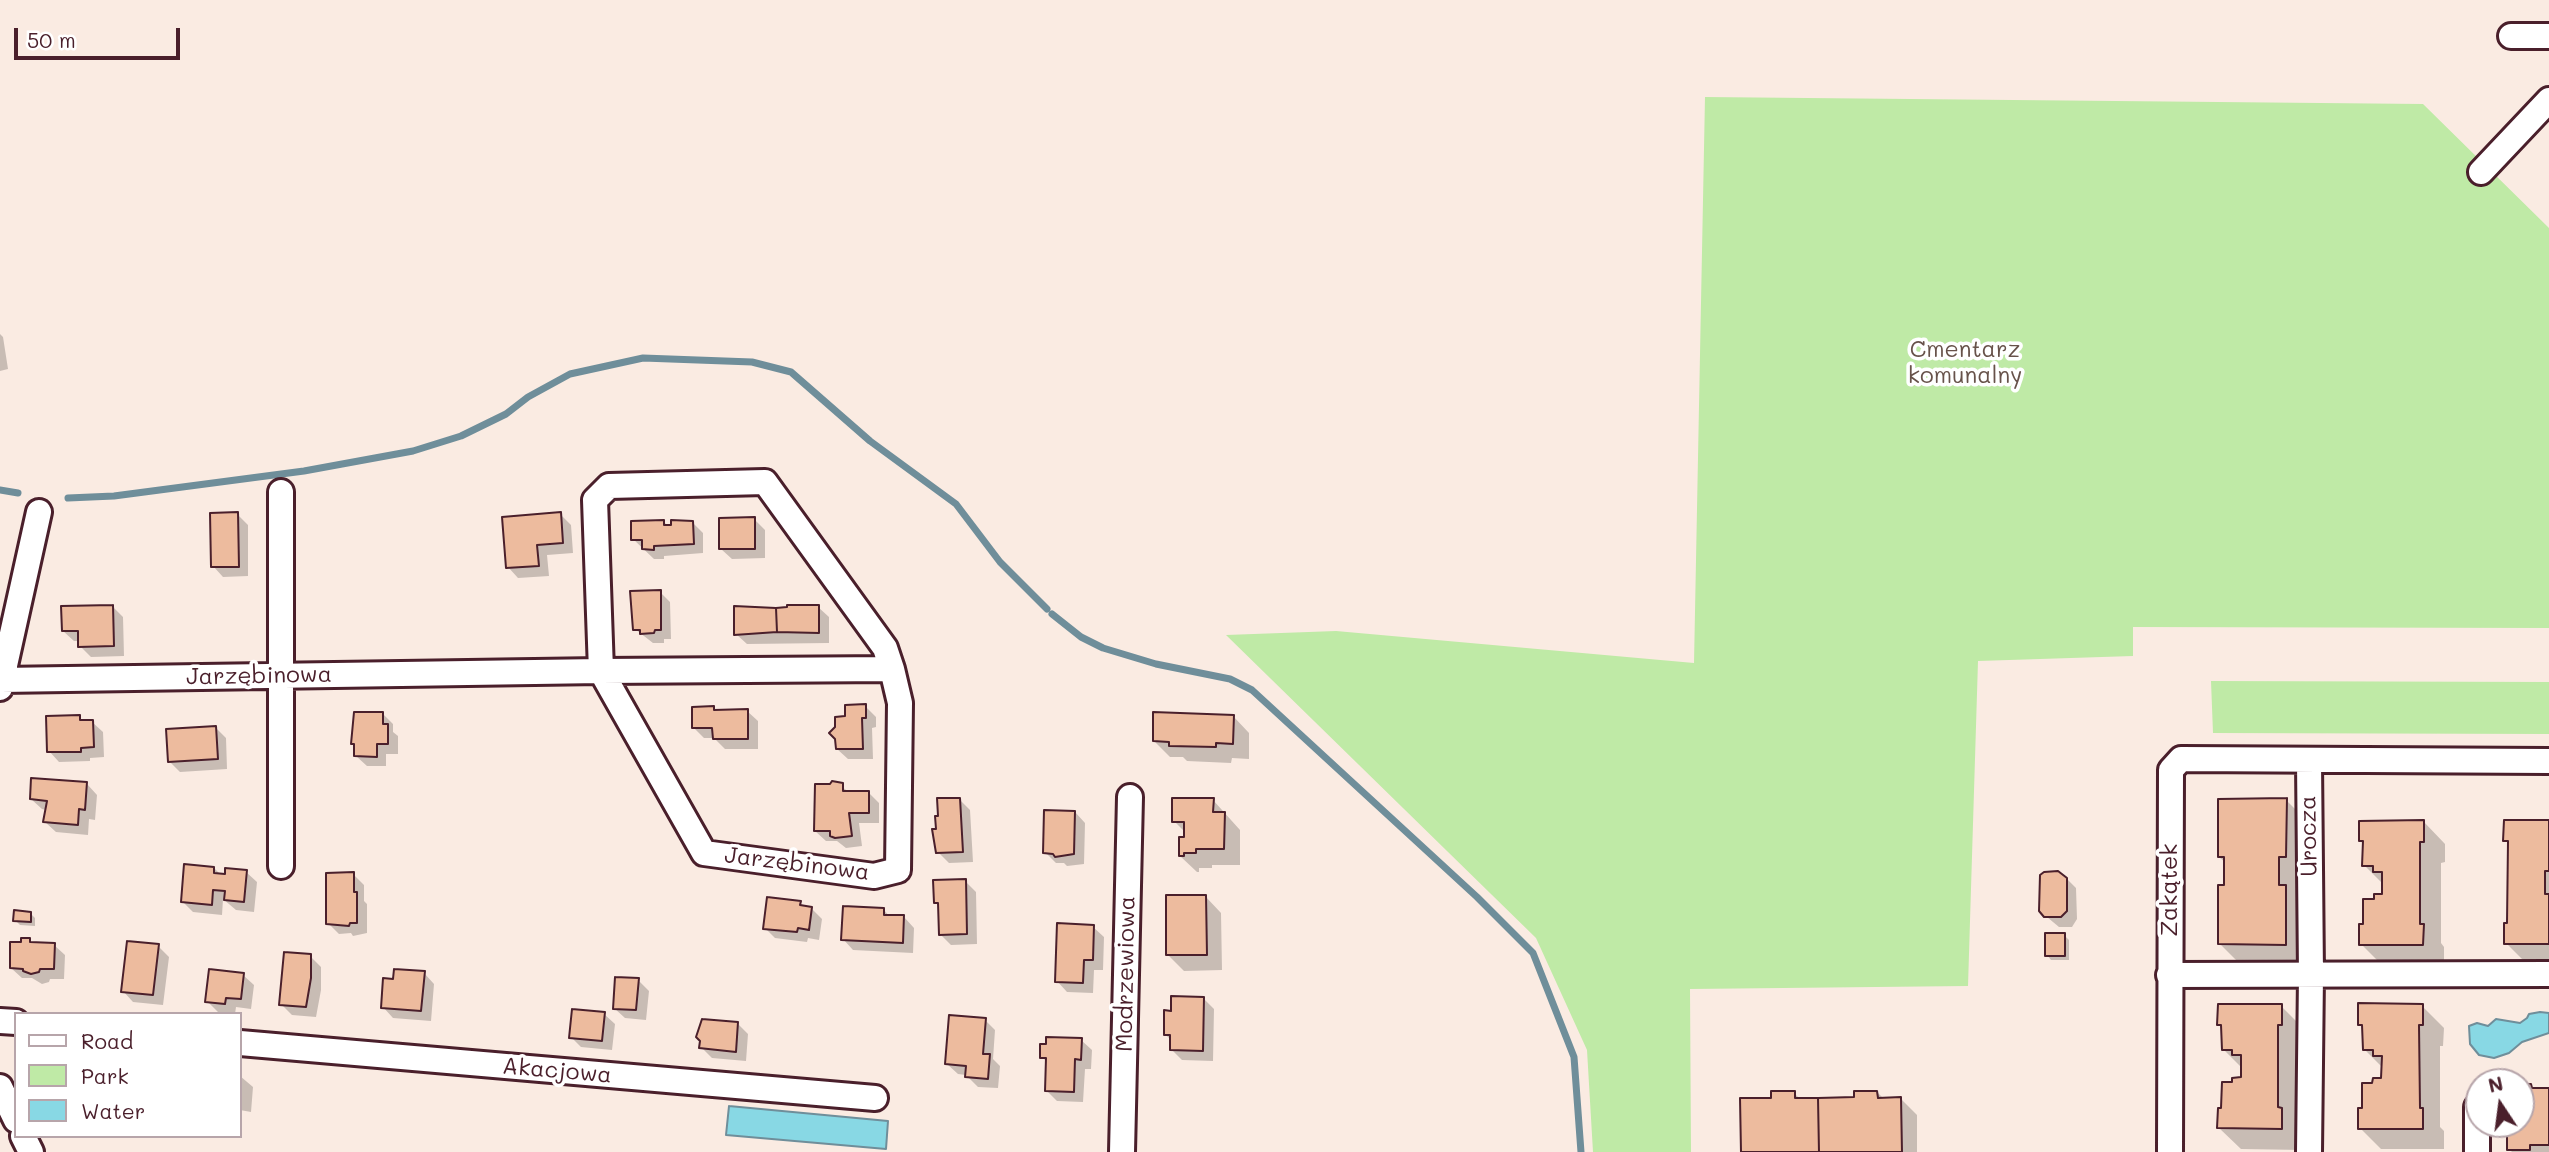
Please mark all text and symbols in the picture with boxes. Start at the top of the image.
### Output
scale bar [18,14,184,58]
text: 50 m [27,26,76,53]
park label: Cmentarz komunalny [1908,336,2022,390]
street label: Jarzębinowa [186,661,332,691]
street label: Urocza [2294,795,2324,877]
street label: Jarzębinowa [723,841,871,887]
street label: Zakątek [2156,844,2184,936]
street label: Modrzewiowa [1111,896,1141,1052]
legend [14,1012,242,1138]
text: Road [81,1027,133,1054]
street label: Akacjowa [501,1052,613,1090]
text: Park [81,1062,129,1089]
north arrow [2465,1068,2535,1138]
text: N [2486,1070,2505,1098]
text: Water [81,1097,145,1124]

